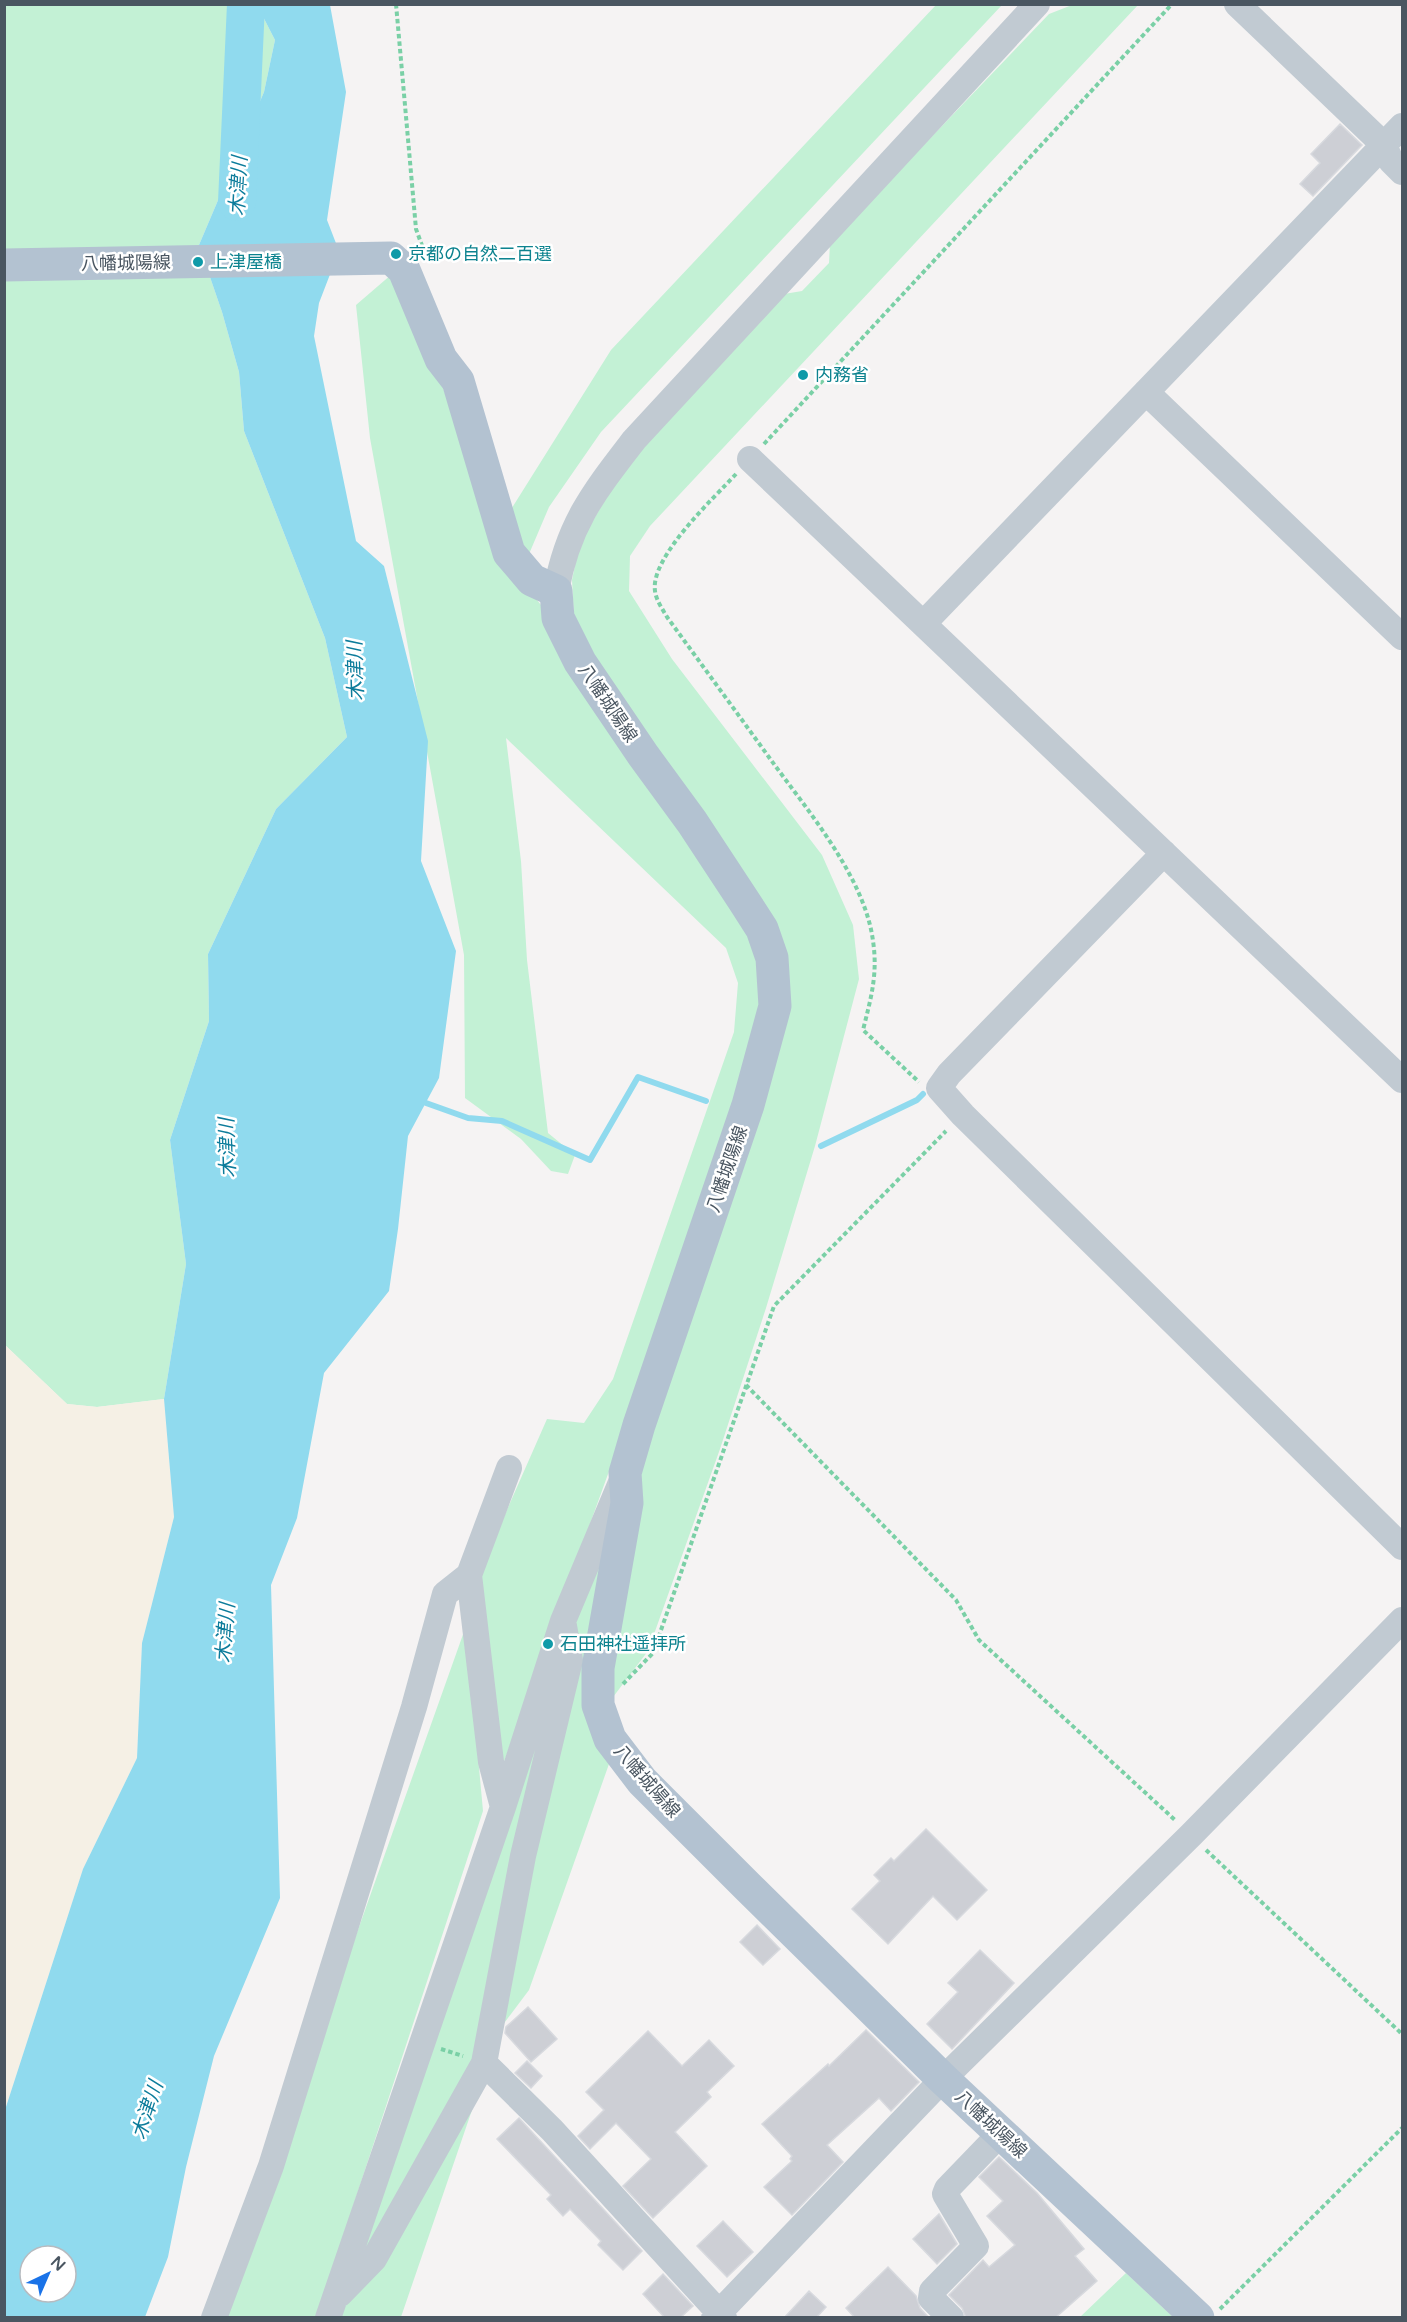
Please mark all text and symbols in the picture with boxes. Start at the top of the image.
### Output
water label: 木津川 [225,153,253,217]
place label: 京都の自然二百選 [408,243,552,265]
marker: 京都の自然二百選 [389,247,403,261]
street label: 八幡城陽線 [81,251,171,275]
place label: 上津屋橋 [210,251,282,273]
marker: 上津屋橋 [191,255,205,269]
place label: 内務省 [815,364,869,386]
marker: 内務省 [796,368,810,382]
water label: 木津川 [343,639,369,701]
street label: 八幡城陽線 [574,660,642,746]
water label: 木津川 [215,1116,241,1178]
street label: 八幡城陽線 [702,1123,752,1215]
water label: 木津川 [212,1600,240,1664]
place label: 石田神社遥拝所 [560,1633,686,1655]
marker: 石田神社遥拝所 [541,1637,555,1651]
street label: 八幡城陽線 [609,1740,685,1822]
water label: 木津川 [127,2076,169,2143]
street label: 八幡城陽線 [951,2085,1031,2163]
north arrow [18,2244,78,2304]
text: N [46,2252,69,2276]

